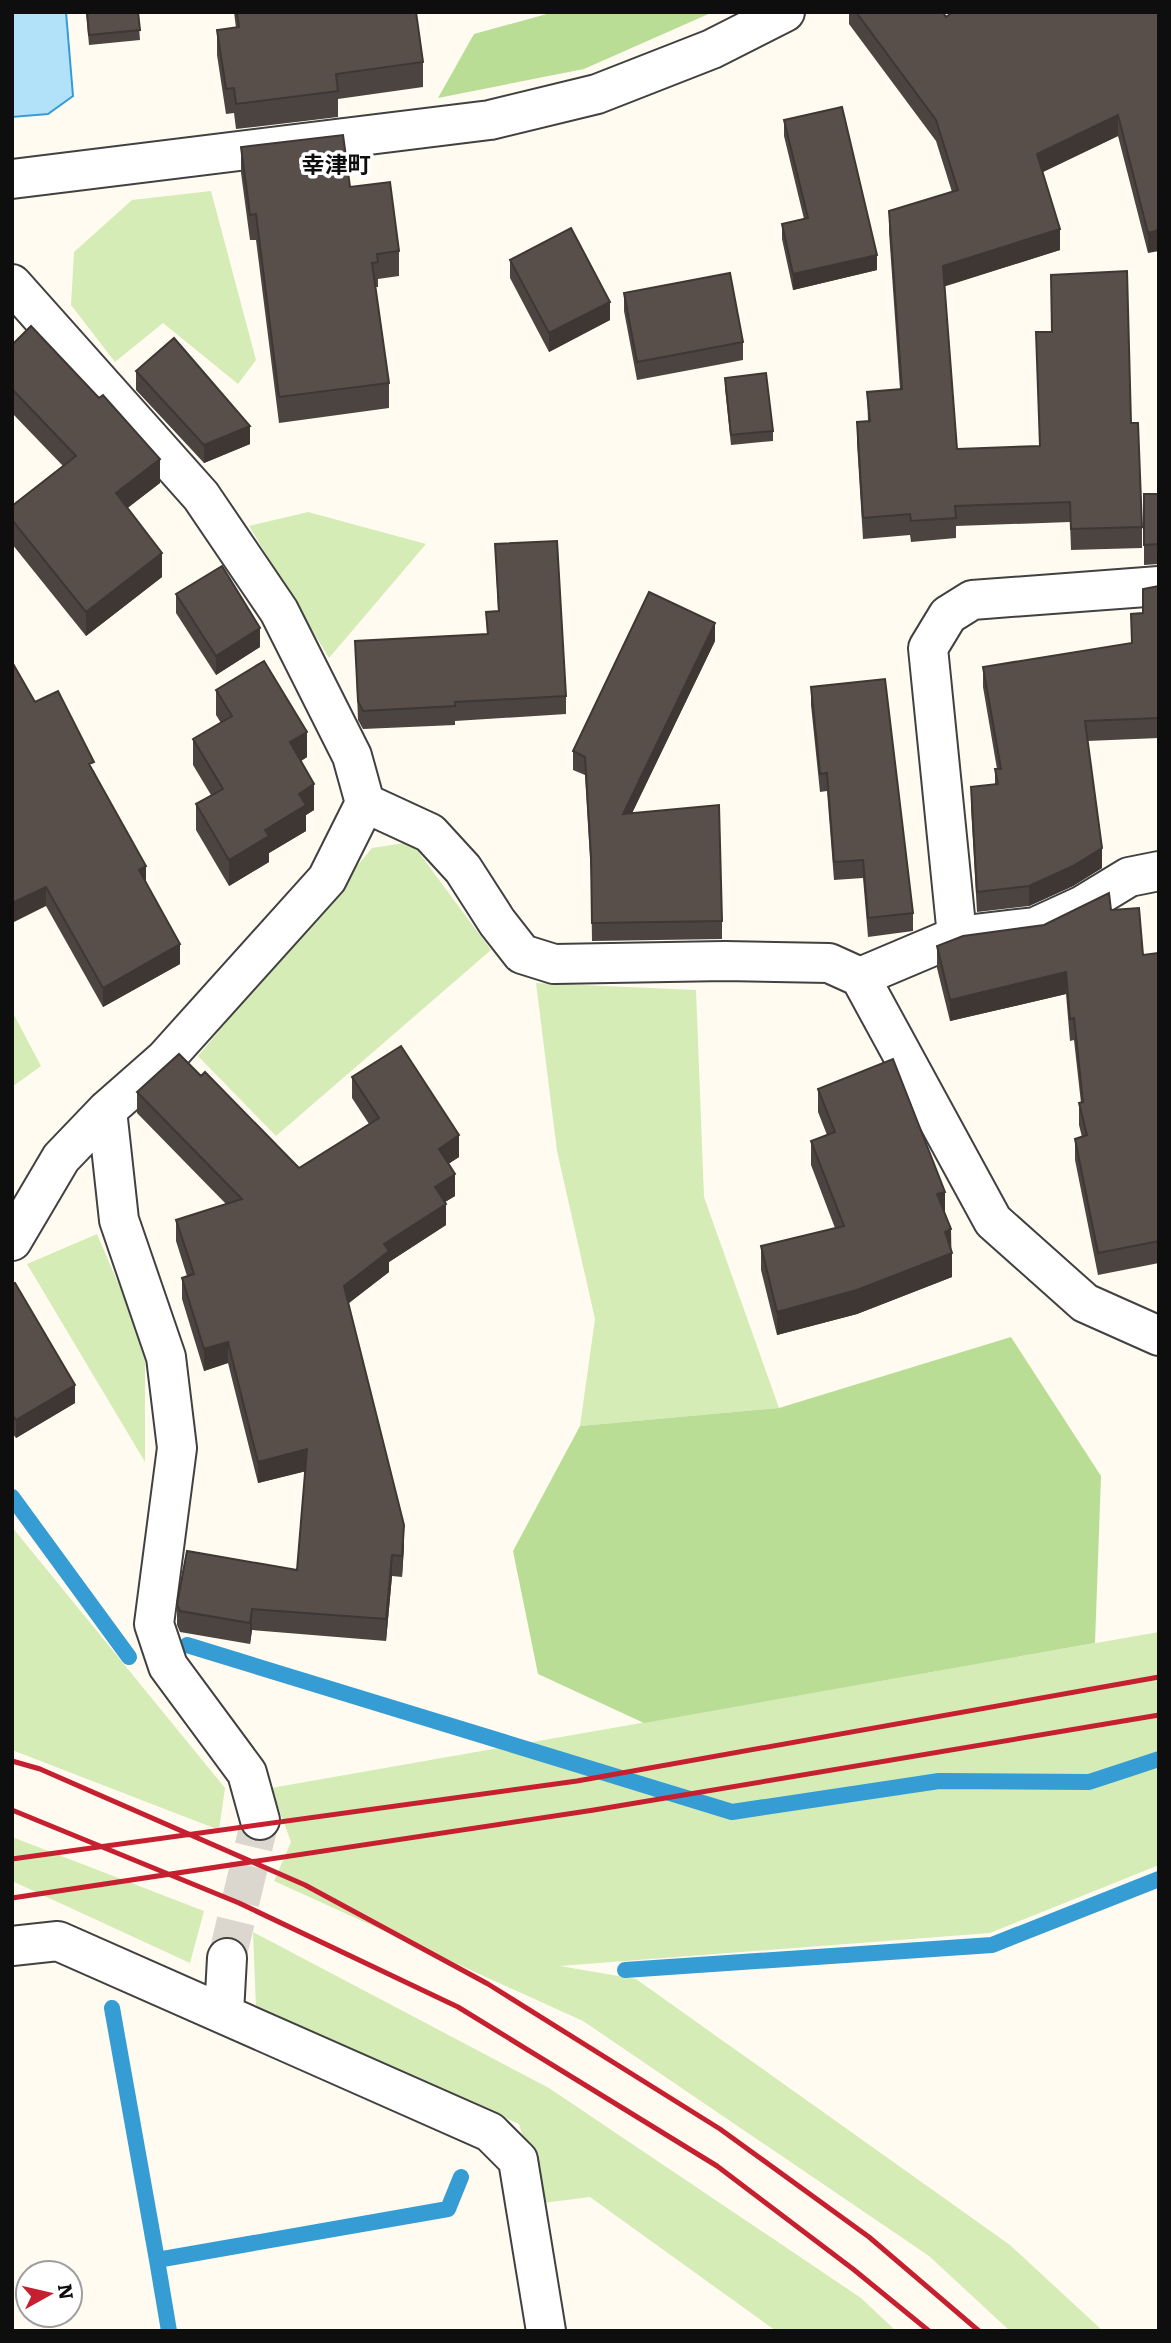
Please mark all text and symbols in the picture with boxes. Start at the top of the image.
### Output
district label: 幸津町 [302,146,371,180]
north arrow [14,2259,84,2329]
text: N [52,2282,82,2301]

